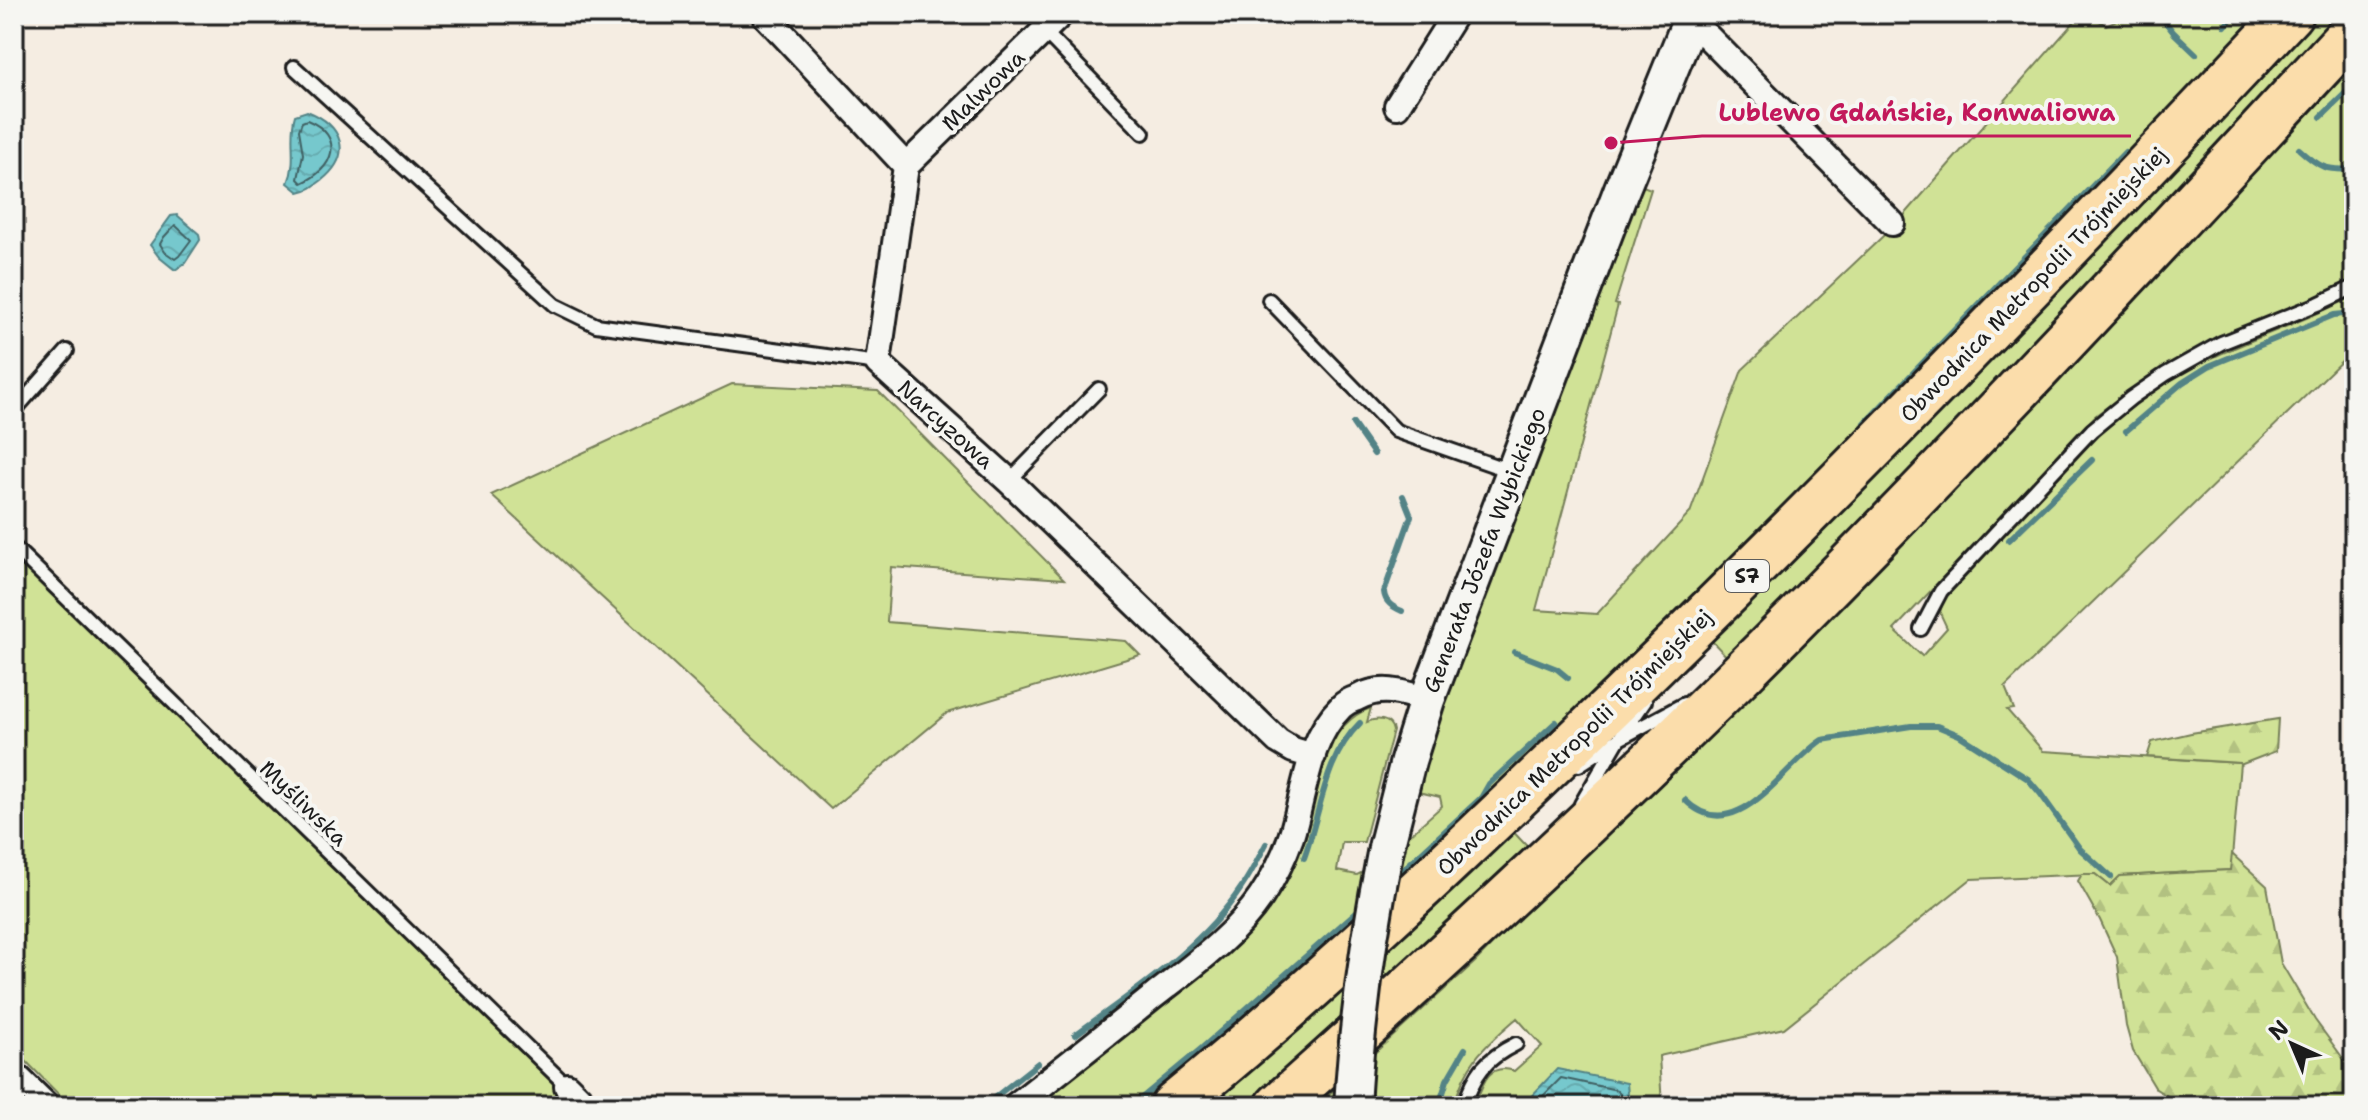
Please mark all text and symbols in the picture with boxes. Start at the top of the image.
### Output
street label: Malwowa [935,43,1032,137]
callout: Lublewo Gdańskie, Konwaliowa [1702,88,2131,136]
text: Lublewo Gdańskie, Konwaliowa [1719,97,2116,129]
street label: Obwodnica Metropolii Trójmiejskiej [1894,140,2173,428]
street label: Narcyzowa [891,373,1000,475]
street label: Generała Józefa Wybickiego [1417,403,1552,697]
road number: S7 [1725,560,1769,592]
street label: Obwodnica Metropolii Trójmiejskiej [1430,603,1718,882]
street label: Myśliwska [253,754,354,853]
north arrow [2252,1004,2332,1084]
text: N [2262,1013,2295,1046]

